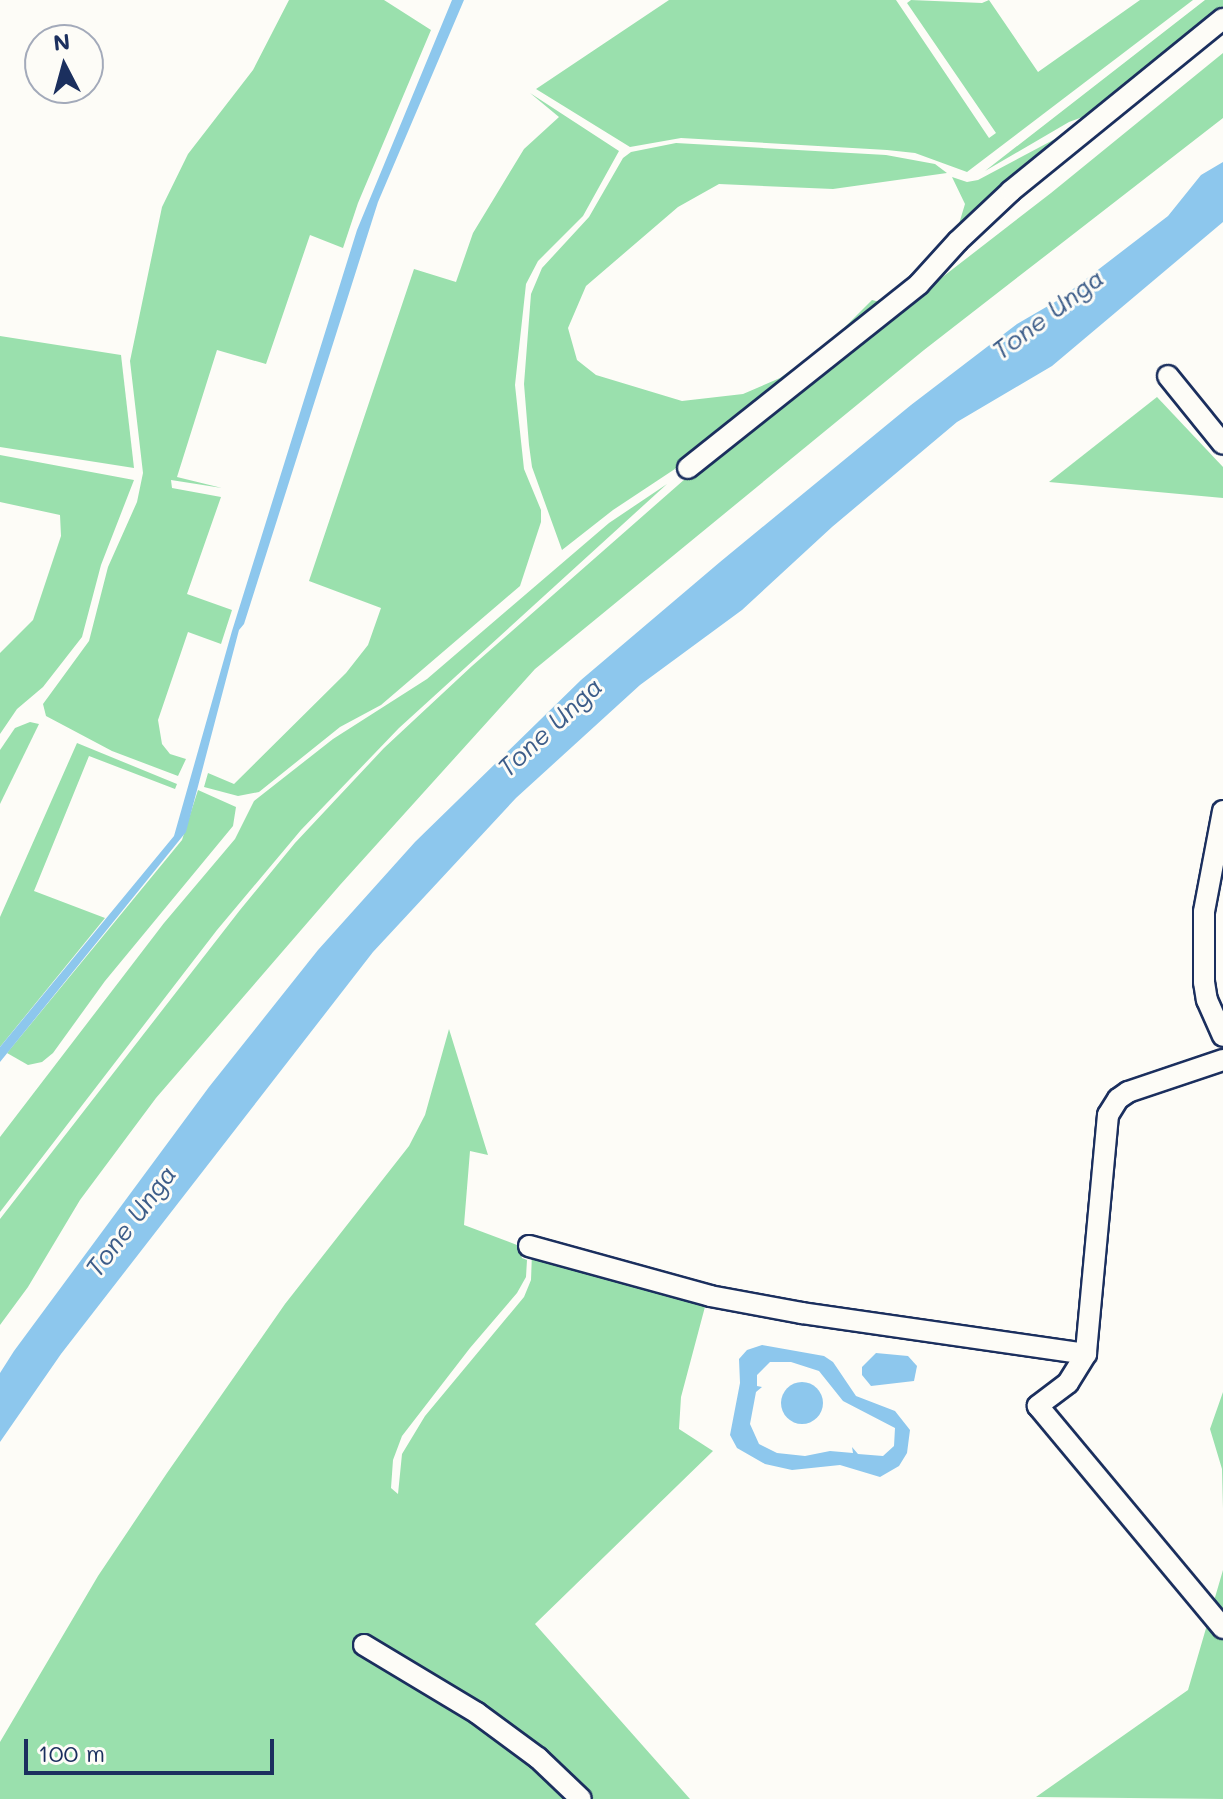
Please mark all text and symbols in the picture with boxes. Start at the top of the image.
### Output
north arrow [24,24,104,104]
text: N [52,26,71,57]
water label: Tone Unga [986,262,1110,366]
water label: Tone Unga [491,671,609,783]
water label: Tone Unga [79,1159,183,1283]
scale bar [28,1723,278,1773]
text: 100 m [38,1737,105,1768]

